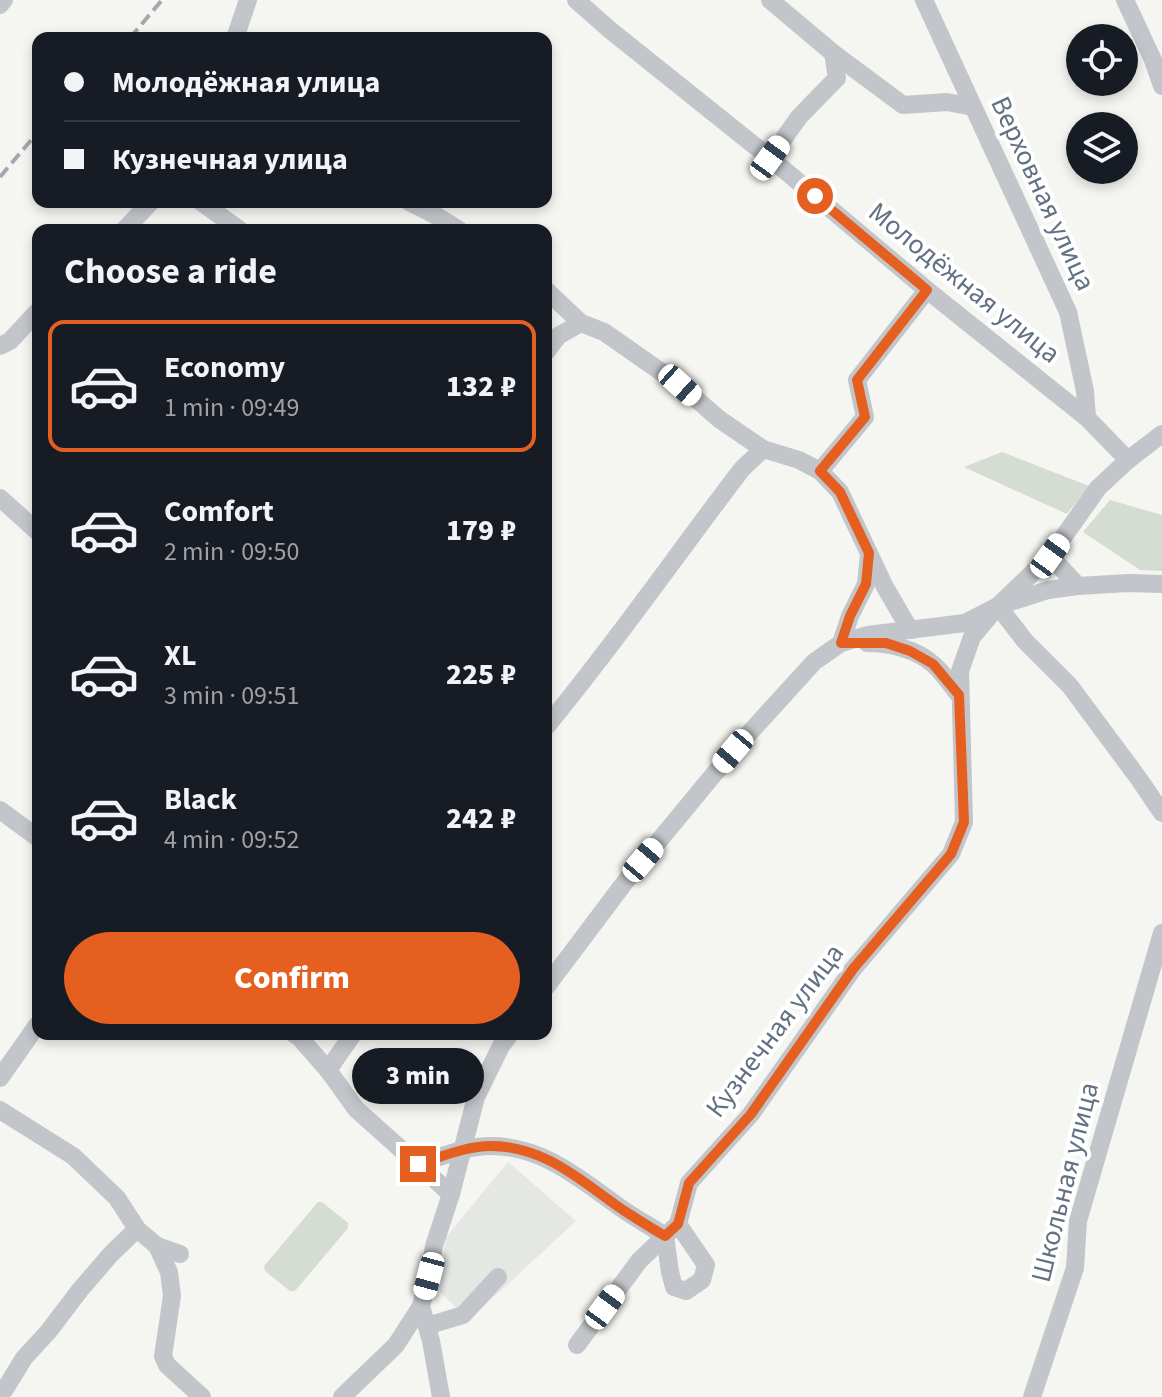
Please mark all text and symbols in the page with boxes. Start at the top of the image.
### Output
map controls [1066,24,1138,184]
button: locate [1066,24,1138,96]
text: Молодёжная улица [112,61,380,104]
street label: Верховная улица [981,90,1106,297]
button: layers [1066,112,1138,184]
car [746,132,794,184]
text: Кузнечная улица [112,138,348,181]
route start [797,178,833,214]
street label: Молодёжная улица [860,193,1069,373]
text: Choose a ride [64,246,277,297]
text: Economy [164,346,285,389]
icon: car [68,350,140,422]
car [654,360,706,410]
text: 132 ₽ [446,365,516,408]
text: 1 min · 09:49 [164,389,299,426]
text: Comfort [164,490,274,533]
icon: car [68,494,140,566]
text: 179 ₽ [446,509,516,552]
car [1026,530,1074,582]
text: 2 min · 09:50 [164,533,299,570]
text: XL [164,634,197,677]
icon: car [68,638,140,710]
text: 225 ₽ [446,653,516,696]
text: 3 min · 09:51 [164,677,299,714]
car [708,725,758,777]
text: Black [164,778,237,821]
icon: car [68,782,140,854]
text: 242 ₽ [446,797,516,840]
text: 4 min · 09:52 [164,821,299,858]
car [618,834,668,886]
button: Confirm [64,932,520,1024]
street label: Кузнечная улица [696,935,853,1126]
callout: 3 min [352,1048,484,1104]
text: 3 min [386,1057,450,1094]
street label: Школьная улица [1021,1078,1109,1287]
route end [400,1146,436,1182]
car [411,1250,447,1302]
car [581,1281,629,1333]

